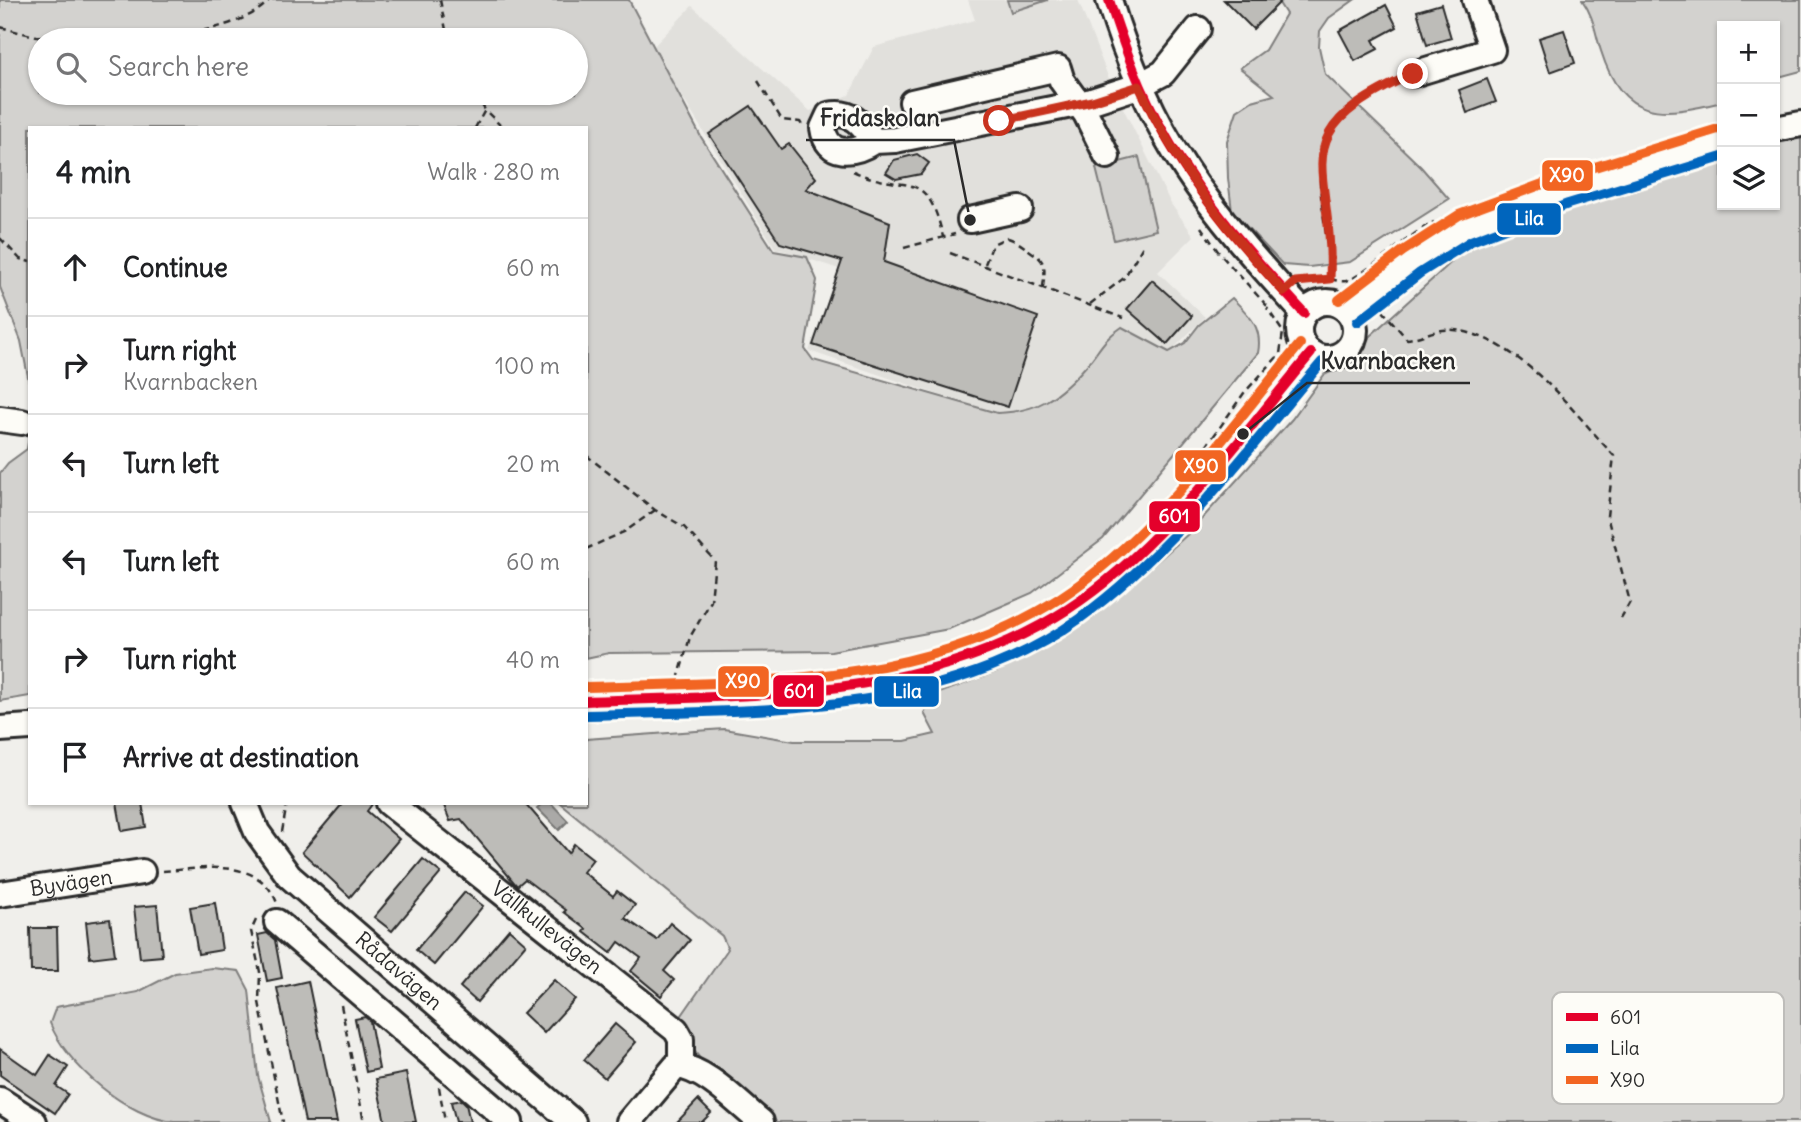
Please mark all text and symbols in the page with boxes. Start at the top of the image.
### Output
map controls [1717,21,1780,210]
button: + [1717,21,1780,84]
search box [28,28,588,105]
icon: search [52,48,90,86]
text: Search here [108,50,249,83]
route end [1397,58,1428,89]
button: − [1717,84,1780,147]
callout: Fridaskolan [806,96,954,140]
text: Fridaskolan [820,103,940,132]
route start [983,105,1014,136]
button: layers [1717,147,1780,210]
text: 4 min [56,153,131,191]
text: Walk · 280 m [427,157,560,186]
line badge: X90 [1541,159,1594,192]
text: X90 [1549,163,1585,187]
line badge: Lila [1496,202,1562,236]
text: Lila [1514,206,1544,230]
icon: ahead [56,248,94,286]
text: Continue [123,251,228,284]
text: 60 m [506,253,560,282]
text: Turn right [123,334,236,367]
callout: Kvarnbacken [1307,339,1470,383]
icon: right [56,346,94,384]
text: Kvarnbacken [1320,346,1456,375]
text: 100 m [495,351,560,380]
text: Kvarnbacken [123,367,258,396]
icon: left [56,444,94,482]
text: Turn left [123,447,219,480]
text: 20 m [507,449,560,478]
line badge: X90 [1174,449,1227,483]
text: X90 [1183,454,1219,478]
line badge: 601 [1148,500,1201,533]
text: 601 [1158,504,1190,528]
icon: left [56,542,94,580]
text: Turn left [123,545,219,578]
text: 60 m [506,547,560,576]
icon: right [56,640,94,678]
text: Turn right [123,643,236,676]
text: 40 m [506,645,560,674]
line badge: X90 [717,665,770,698]
text: X90 [725,669,761,693]
line badge: 601 [772,674,825,708]
line badge: Lila [873,675,940,708]
text: 601 [783,679,815,703]
text: Lila [892,679,922,703]
icon: arrive [56,738,94,776]
text: Arrive at destination [123,741,359,774]
street label: Byvägen [28,863,114,902]
street label: Vällkullevägen [486,875,608,980]
street label: Rådavägen [350,926,448,1016]
legend [1552,992,1784,1104]
text: 601 [1610,1005,1641,1029]
text: Lila [1610,1036,1640,1060]
text: X90 [1610,1068,1645,1092]

